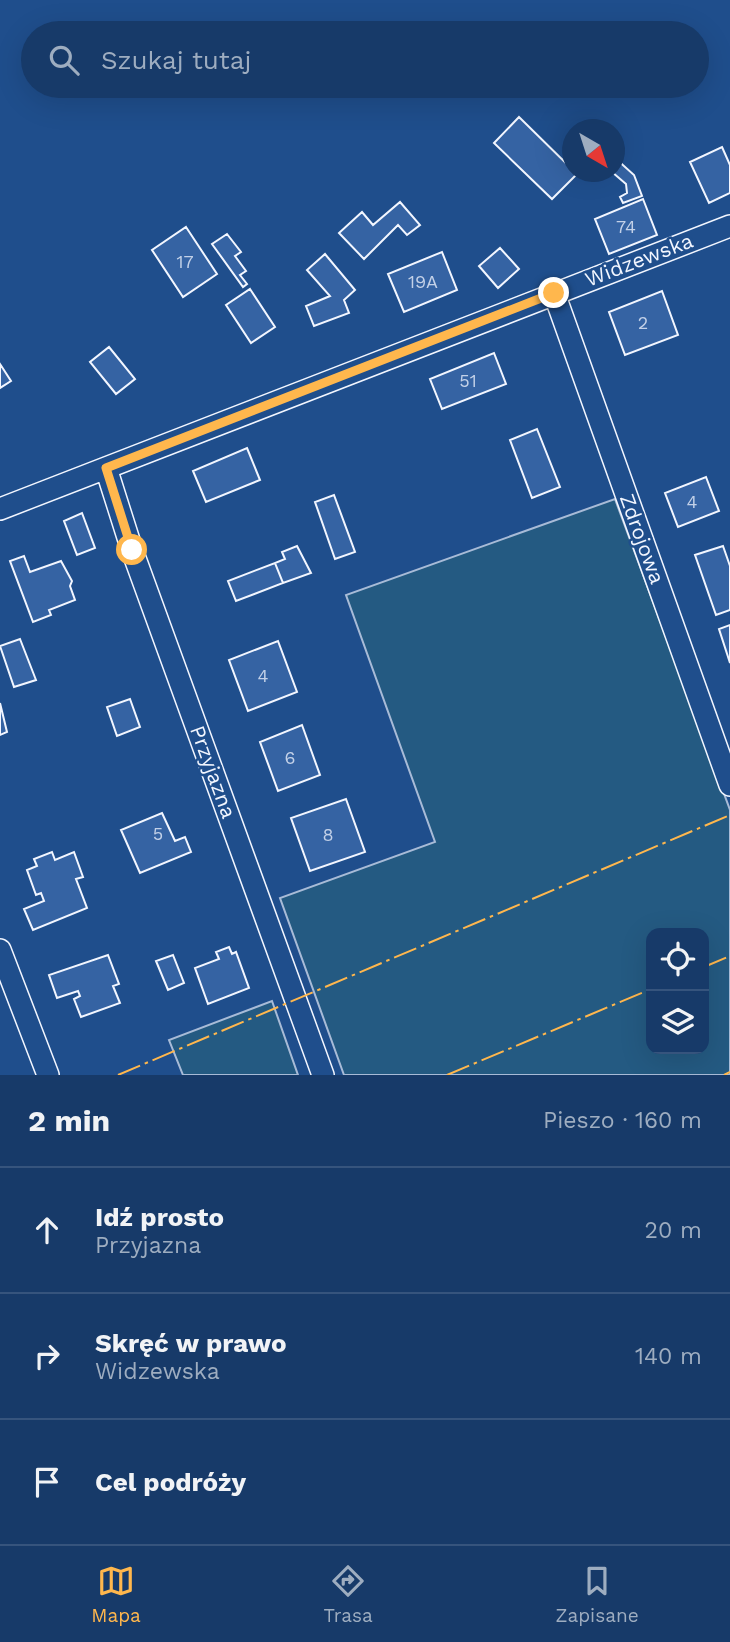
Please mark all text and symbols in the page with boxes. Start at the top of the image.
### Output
search box [21,21,709,98]
icon: search [45,41,83,79]
text: Szukaj tutaj [101,45,251,75]
north arrow [562,119,625,182]
house number: 74 [616,216,636,237]
street label: Widzewska [581,227,697,292]
house number: 17 [176,251,194,272]
house number: 19A [408,271,438,292]
route end [538,277,569,308]
house number: 2 [638,312,648,333]
house number: 51 [459,370,477,391]
street label: Zdrojowa [615,490,670,587]
house number: 4 [687,491,698,512]
route start [116,534,147,565]
house number: 4 [258,665,269,686]
street label: Przyjazna [185,722,242,822]
house number: 6 [285,747,295,768]
house number: 5 [153,823,163,844]
house number: 8 [322,824,334,845]
map controls [646,928,709,1054]
button: locate [646,928,709,991]
button: layers [646,991,709,1054]
text: 2 min [28,1103,110,1138]
text: Pieszo · 160 m [543,1107,702,1134]
text: Idź prosto [95,1202,224,1232]
icon: ahead [28,1211,66,1249]
text: 20 m [645,1217,702,1244]
text: Przyjazna [95,1232,201,1259]
text: Skręć w prawo [95,1328,287,1358]
icon: right [28,1337,66,1375]
text: 140 m [635,1343,702,1370]
text: Widzewska [95,1358,220,1385]
icon: arrive [28,1463,66,1501]
text: Cel podróży [95,1467,246,1497]
tab: Mapa [91,1562,141,1627]
tab: Trasa [324,1562,373,1627]
tab: Zapisane [555,1562,639,1627]

